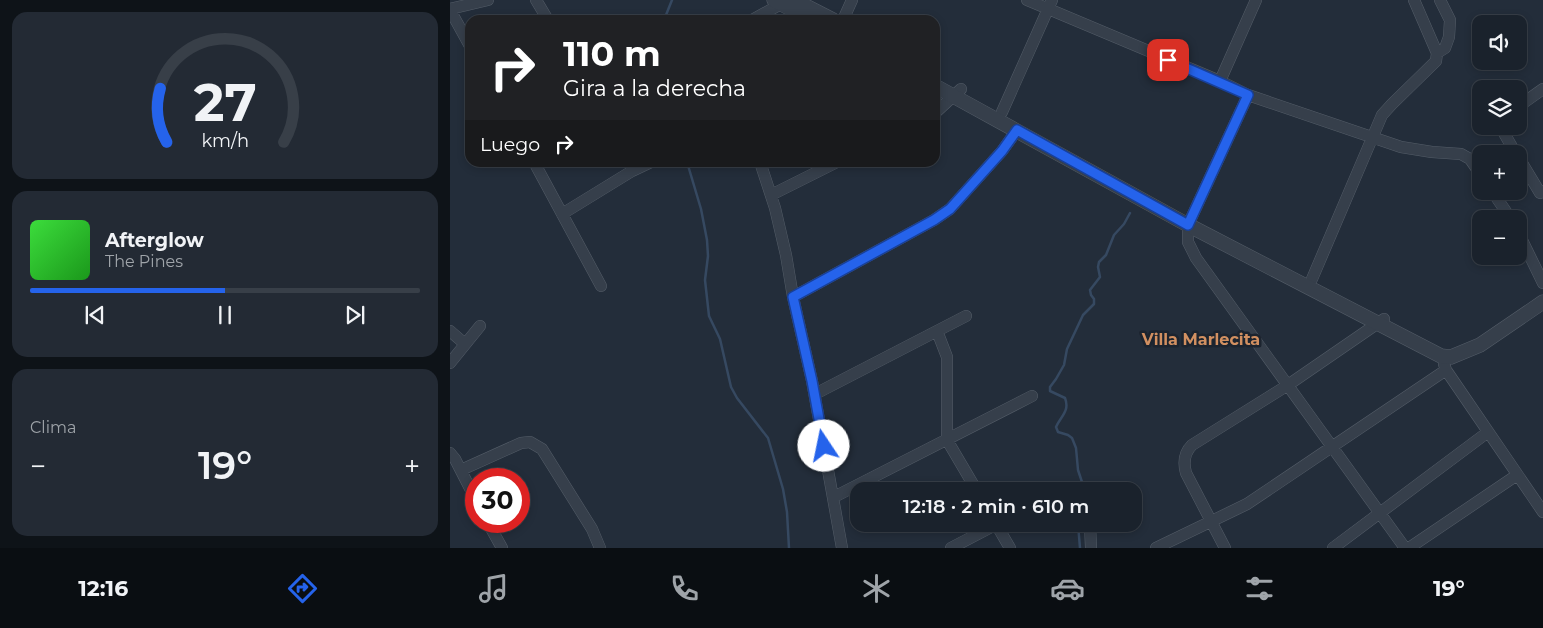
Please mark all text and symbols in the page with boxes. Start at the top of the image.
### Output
map controls [1472,15,1527,265]
button: sound [1472,15,1527,70]
text: 110 m [563,32,661,75]
icon: right [480,35,545,100]
pin [1147,39,1189,81]
icon: arrive [1154,46,1182,74]
text: 27 [194,71,256,134]
text: Gira a la derecha [563,75,746,102]
button: layers [1472,80,1527,135]
text: km/h [201,130,249,151]
icon: right [550,130,578,158]
text: Luego [480,133,540,156]
button: + [1472,145,1527,200]
button: − [1472,210,1527,265]
text: Afterglow [105,229,204,252]
text: The Pines [105,252,183,271]
icon: previous [81,301,109,329]
icon: pause [211,301,239,329]
icon: next [341,301,369,329]
district label: Villa Marlecita [1141,330,1260,349]
text: Clima [30,418,76,437]
position arrow [797,419,849,471]
text: 19° [198,442,252,489]
text: − [30,449,46,483]
text: + [404,449,420,483]
speed limit sign: 30 [465,468,530,533]
text: 12:18 · 2 min · 610 m [903,495,1089,518]
icon: directions [285,571,320,606]
icon: music [476,571,511,606]
icon: phone [667,571,702,606]
icon: climate [859,571,894,606]
icon: car [1050,571,1085,606]
icon: filters [1242,571,1277,606]
text: 12:16 [78,575,128,602]
text: 19° [1433,575,1465,602]

